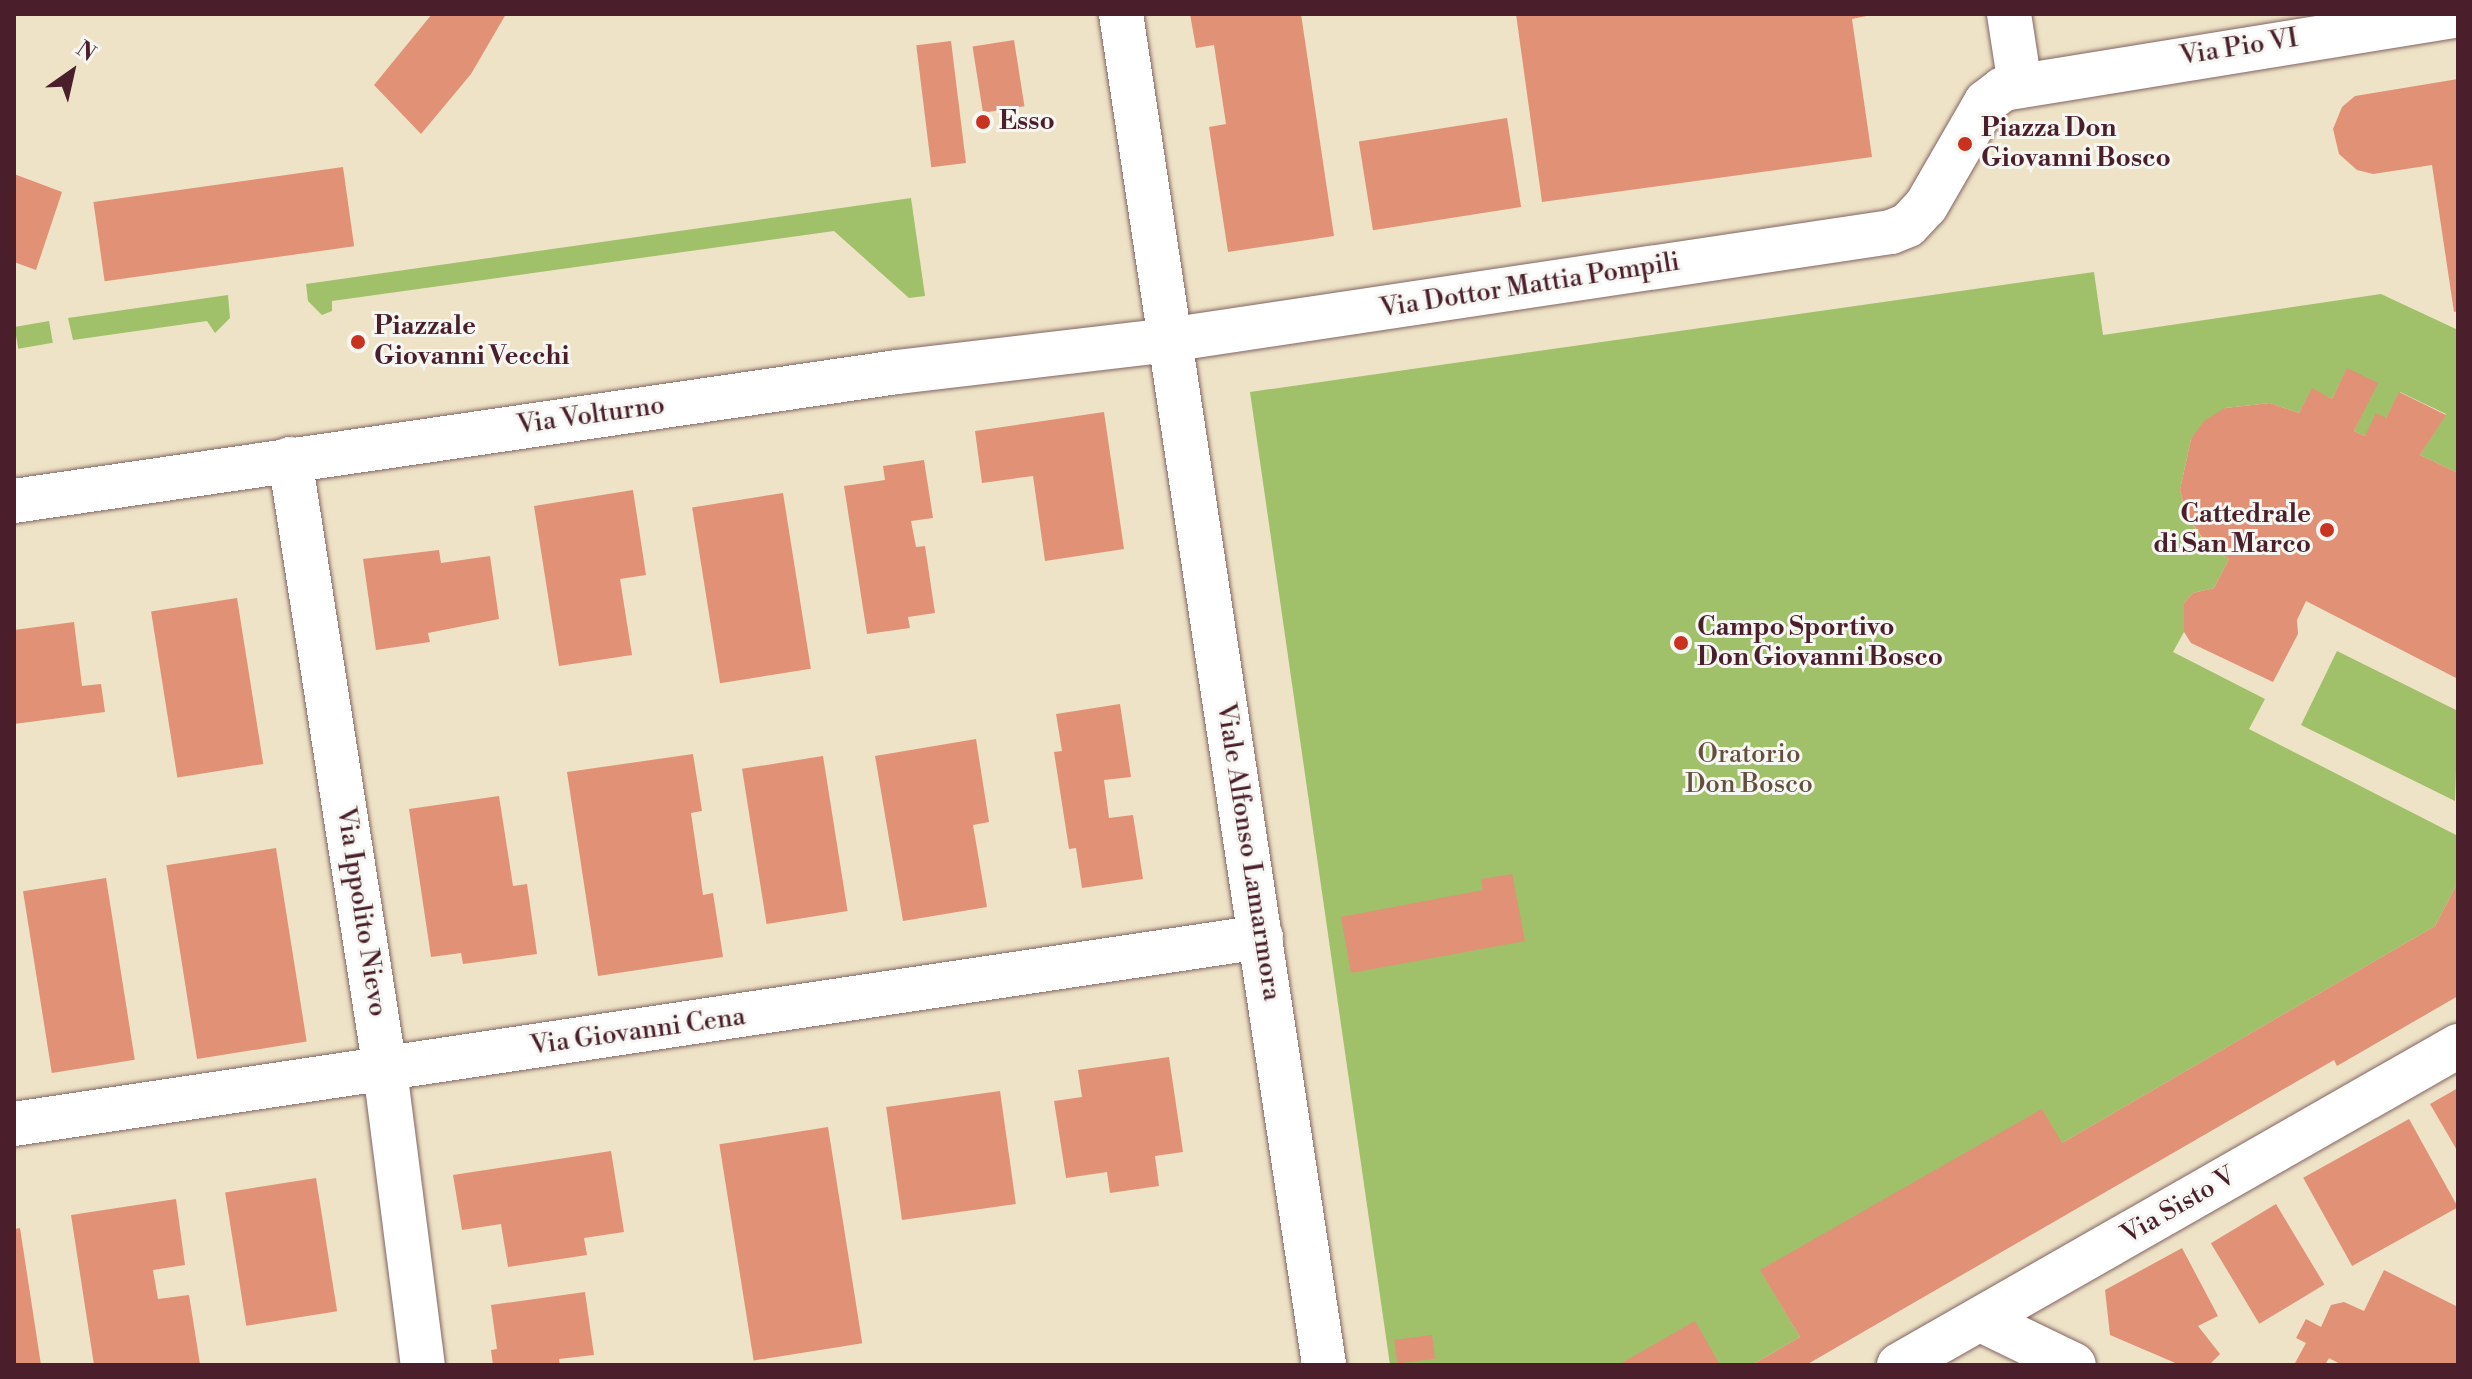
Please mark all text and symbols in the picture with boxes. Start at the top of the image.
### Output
street label: Via Pio VI [2178,23,2300,73]
north arrow [32,32,112,112]
text: N [71,36,100,68]
place label: Esso [999,106,1055,138]
marker: Esso [974,113,992,131]
place label: Piazza Don Giovanni Bosco [1981,113,2171,174]
marker: Piazza Don Giovanni Bosco [1956,135,1974,153]
street label: Via Dottor Mattia Pompili [1378,247,1682,325]
place label: Piazzale Giovanni Vecchi [374,311,570,372]
marker: Piazzale Giovanni Vecchi [349,333,367,351]
street label: Via Volturno [515,390,667,442]
place label: Cattedrale di San Marco [2153,499,2311,560]
marker: Cattedrale di San Marco [2318,521,2336,539]
place label: Campo Sportivo Don Giovanni Bosco [1697,612,1943,674]
marker: Campo Sportivo Don Giovanni Bosco [1672,634,1690,652]
street label: Viale Alfonso Lamarmora [1209,701,1287,1003]
park label: Oratorio Don Bosco [1685,739,1813,800]
street label: Via Ippolito Nievo [329,805,393,1019]
street label: Via Giovanni Cena [529,1001,747,1063]
street label: Via Sisto V [2116,1161,2242,1251]

